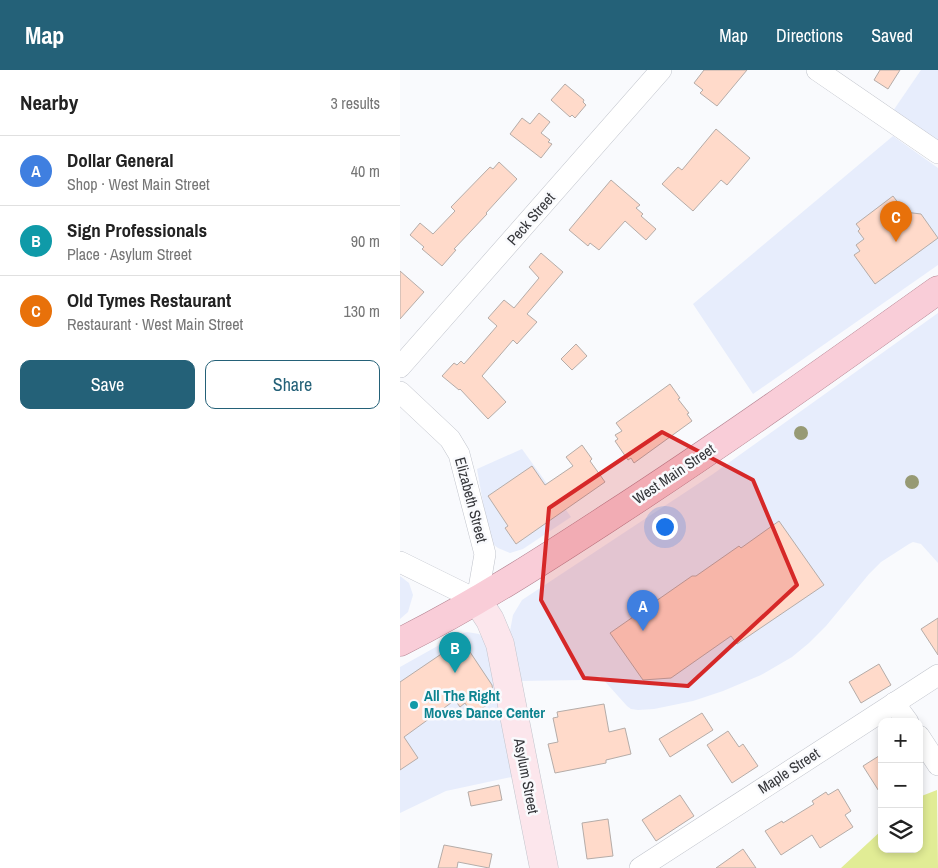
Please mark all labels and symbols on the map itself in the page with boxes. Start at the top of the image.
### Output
street label: Peck Street [502,187,560,250]
pin: C [880,201,912,242]
street label: West Main Street [629,438,719,509]
street label: Elizabeth Street [450,455,493,545]
your location [652,514,678,540]
pin: A [627,590,659,631]
pin: B [439,632,471,673]
place label: All The Right Moves Dance Center [424,685,545,723]
marker: All The Right Moves Dance Center [408,699,420,711]
street label: Asylum Street [509,735,544,816]
street label: Maple Street [754,742,824,798]

